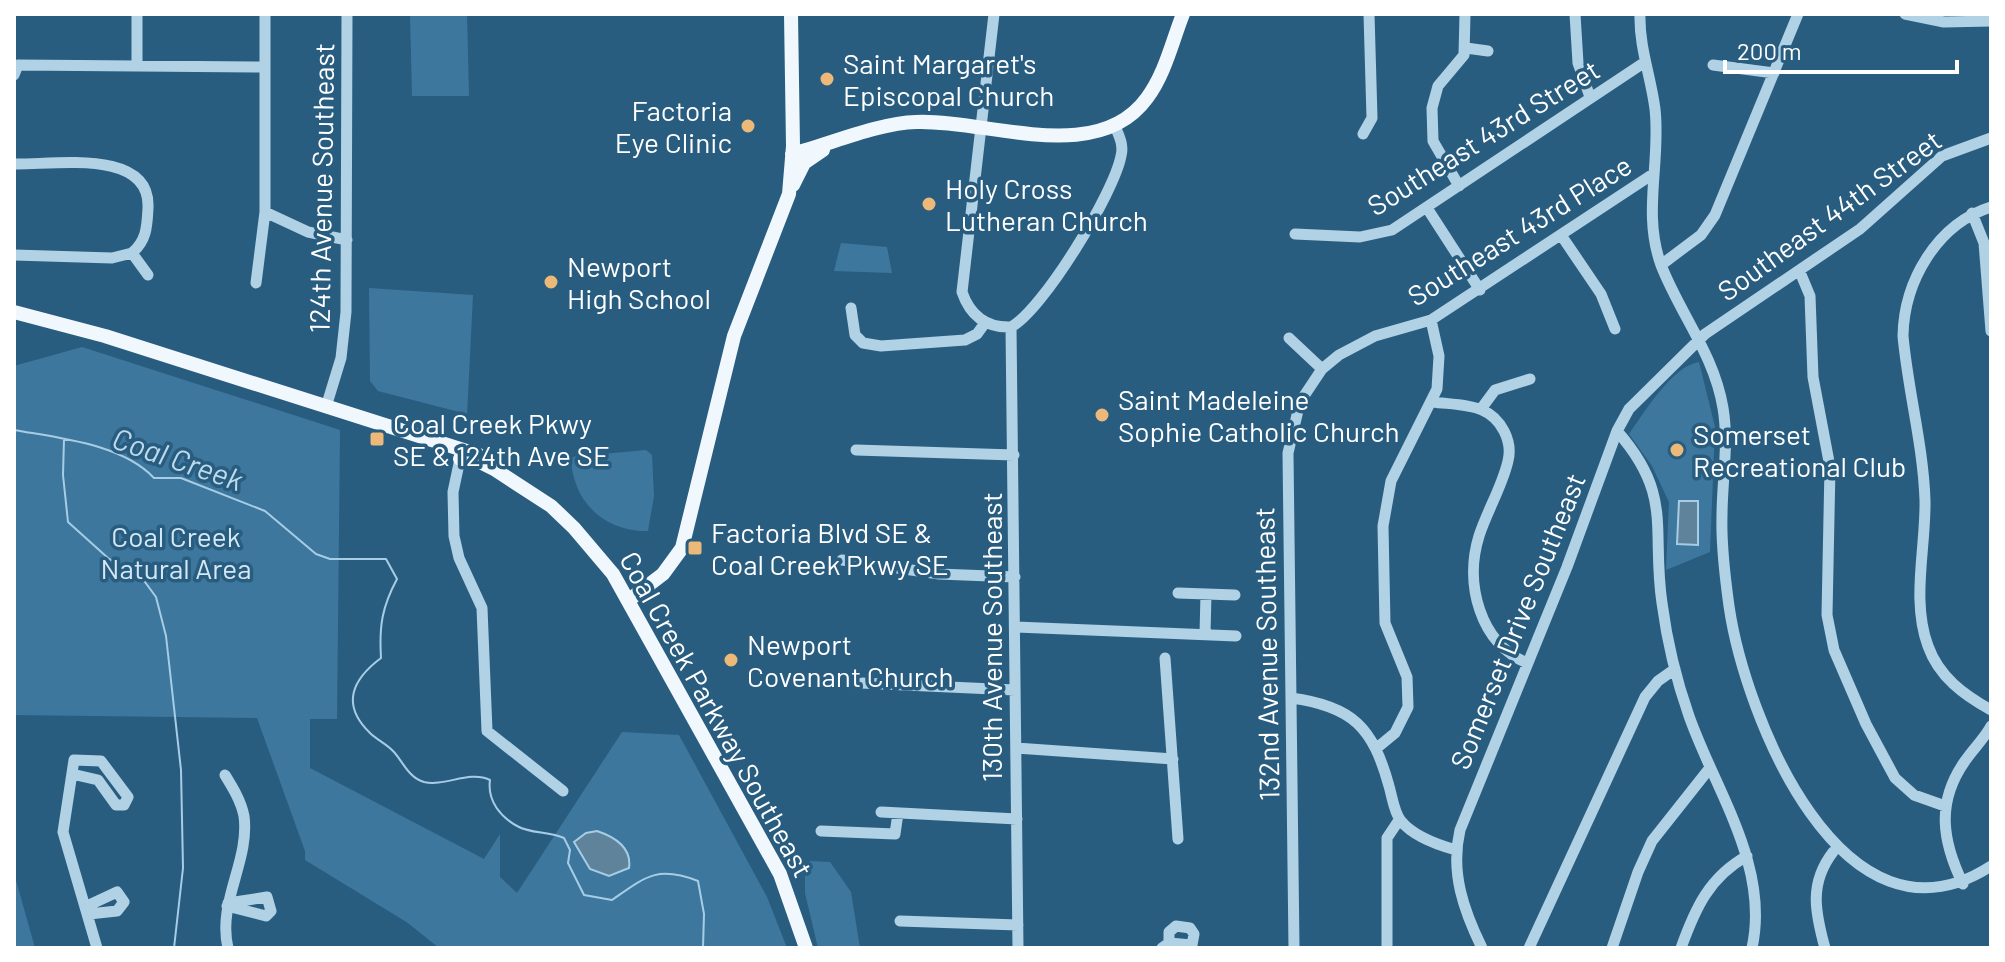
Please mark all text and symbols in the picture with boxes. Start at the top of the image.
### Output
scale bar [1725,24,1957,74]
text: 200 m [1737,36,1802,65]
street label: 124th Avenue Southeast [301,43,341,333]
place label: Saint Margaret's Episcopal Church [843,46,1054,112]
street label: Southeast 43rd Street [1361,52,1605,222]
marker: Saint Margaret's Episcopal Church [818,70,836,88]
place label: Factoria Eye Clinic [615,93,732,159]
marker: Factoria Eye Clinic [739,117,757,135]
street label: Southeast 44th Street [1711,122,1947,308]
street label: Southeast 43rd Place [1401,147,1637,313]
place label: Holy Cross Lutheran Church [945,171,1148,237]
marker: Holy Cross Lutheran Church [920,195,938,213]
place label: Newport High School [567,249,711,315]
marker: Newport High School [542,273,560,291]
place label: Saint Madeleine Sophie Catholic Church [1118,382,1400,448]
place label: Coal Creek Pkwy SE & 124th Ave SE [393,406,610,472]
marker: Saint Madeleine Sophie Catholic Church [1093,406,1111,424]
place label: Somerset Recreational Club [1693,417,1906,483]
water label: Coal Creek [108,419,248,497]
marker: Coal Creek Pkwy SE & 124th Ave SE [368,430,386,448]
marker: Somerset Recreational Club [1668,441,1686,459]
street label: Somerset Drive Southeast [1442,468,1592,774]
street label: 130th Avenue Southeast [974,492,1008,782]
street label: 132nd Avenue Southeast [1246,507,1286,801]
place label: Factoria Blvd SE & Coal Creek Pkwy SE [711,515,949,581]
park label: Coal Creek Natural Area [101,519,251,585]
marker: Factoria Blvd SE & Coal Creek Pkwy SE [686,539,704,557]
street label: Coal Creek Parkway Southeast [613,545,821,883]
place label: Newport Covenant Church [747,627,954,693]
marker: Newport Covenant Church [722,651,740,669]

